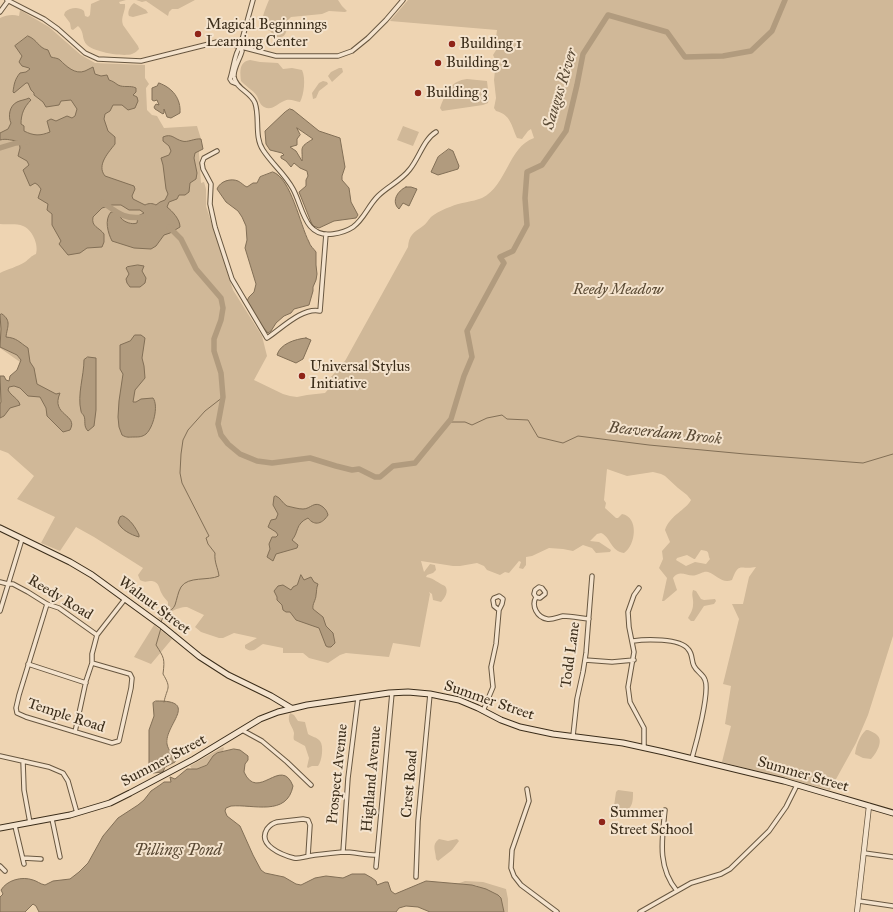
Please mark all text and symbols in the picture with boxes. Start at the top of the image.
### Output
place label: Magical Beginnings Learning Center [206,16,327,51]
marker: Magical Beginnings Learning Center [193,29,203,39]
place label: Building 1 [460,35,522,53]
marker: Building 1 [447,39,457,49]
water label: Saugus River [540,46,582,132]
place label: Building 2 [446,54,509,72]
marker: Building 2 [433,58,443,68]
place label: Building 3 [426,84,488,102]
marker: Building 3 [413,88,423,98]
park label: Reedy Meadow [573,281,663,299]
place label: Universal Stylus Initiative [310,358,410,393]
marker: Universal Stylus Initiative [297,371,307,381]
water label: Beaverdam Brook [607,419,723,449]
street label: Reedy Road [24,572,96,624]
street label: Walnut Street [114,573,194,639]
street label: Todd Lane [557,621,585,689]
street label: Summer Street [442,677,536,725]
street label: Temple Road [25,695,107,737]
street label: Prospect Avenue [324,723,352,825]
street label: Highland Avenue [358,725,386,833]
street label: Summer Street [118,731,210,791]
street label: Crest Road [398,749,422,819]
street label: Summer Street [755,753,851,797]
place label: Summer Street School [610,804,693,839]
marker: Summer Street School [597,817,607,827]
water label: Pillings Pond [134,841,222,861]

